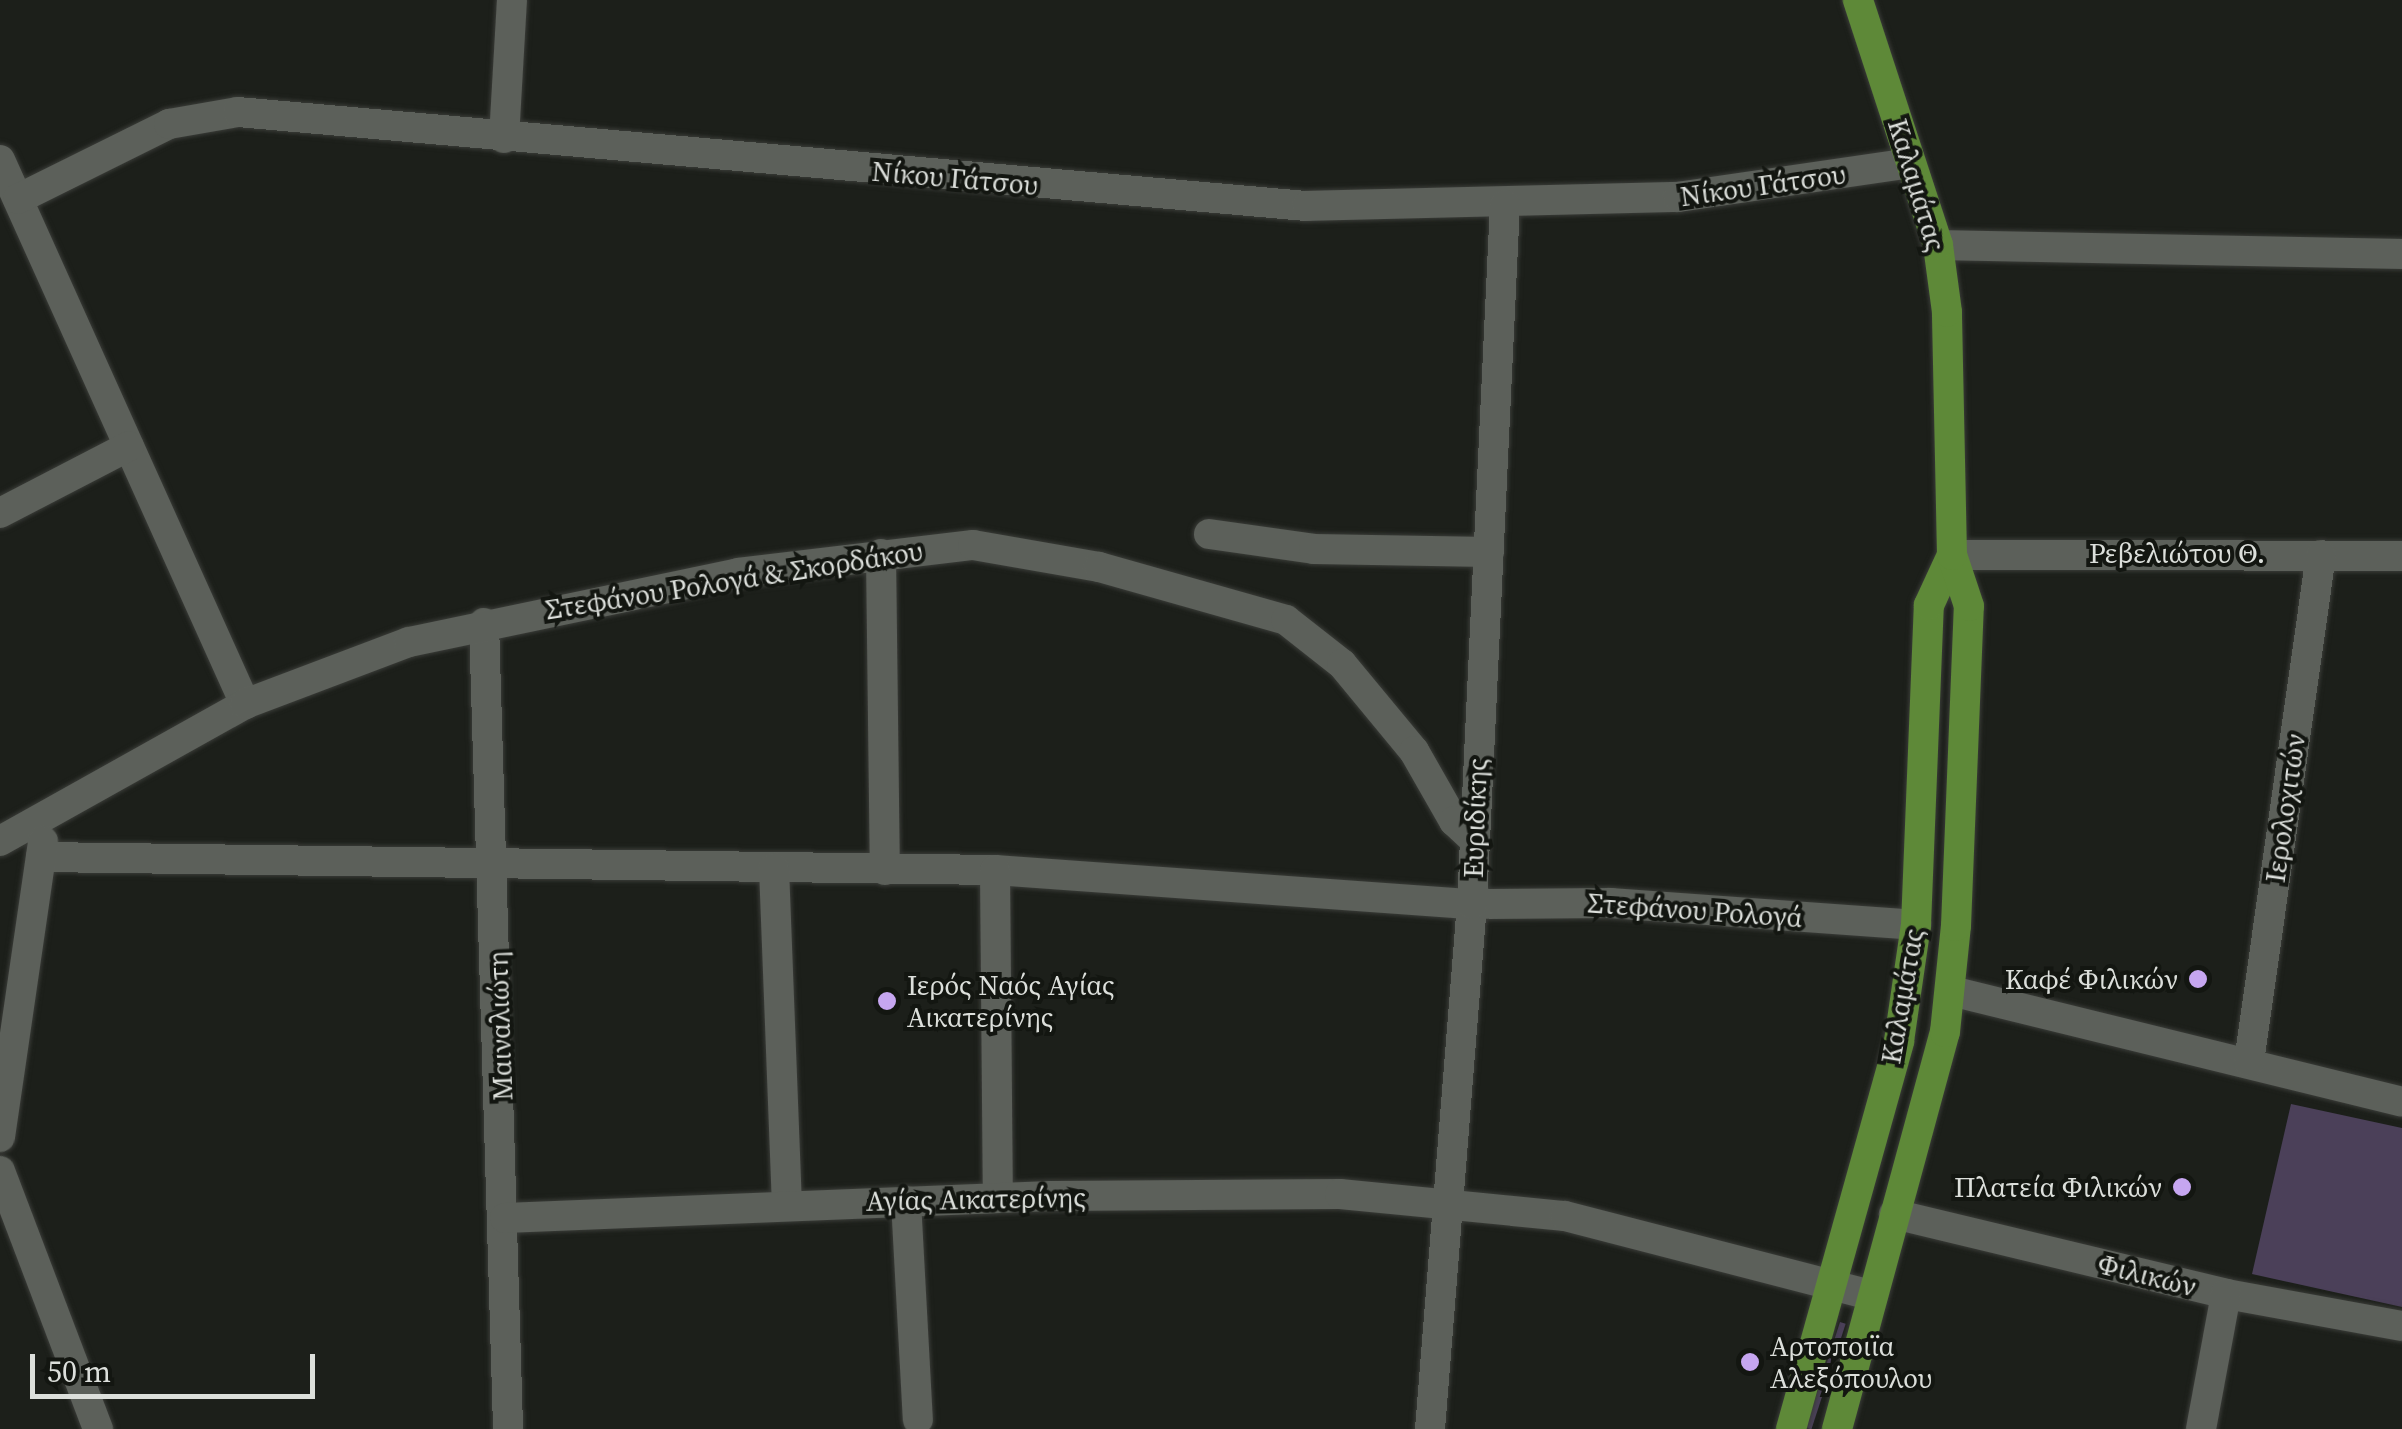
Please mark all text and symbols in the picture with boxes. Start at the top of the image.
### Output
street label: Καλαμάτας [1881,115,1953,255]
street label: Νίκου Γάτσου [871,154,1039,202]
street label: Νίκου Γάτσου [1678,157,1848,213]
street label: Στεφάνου Ρολογά & Σκορδάκου [543,534,925,626]
street label: Ρεβελιώτου Θ. [2089,536,2265,570]
street label: Ιερολοχιτών [2258,731,2312,885]
street label: Ευριδίκης [1456,757,1494,879]
street label: Στεφάνου Ρολογά [1587,886,1803,934]
street label: Καλαμάτας [1874,926,1930,1066]
street label: Μαιναλιώτη [481,951,519,1101]
place label: Καφέ Φιλικών [2005,962,2178,996]
place label: Ιερός Ναός Αγίας Αικατερίνης [907,968,1115,1034]
marker: Καφέ Φιλικών [2187,968,2209,990]
marker: Ιερός Ναός Αγίας Αικατερίνης [876,990,898,1012]
place label: Πλατεία Φιλικών [1954,1170,2162,1204]
marker: Πλατεία Φιλικών [2171,1176,2193,1198]
street label: Αγίας Αικατερίνης [866,1180,1086,1218]
street label: Φιλικών [2094,1247,2200,1303]
place label: Αρτοποιϊα Αλεξόπουλου [1770,1329,1932,1395]
scale bar [35,1334,320,1396]
text: 50 m [47,1351,111,1392]
marker: Αρτοποιϊα Αλεξόπουλου [1739,1351,1761,1373]

